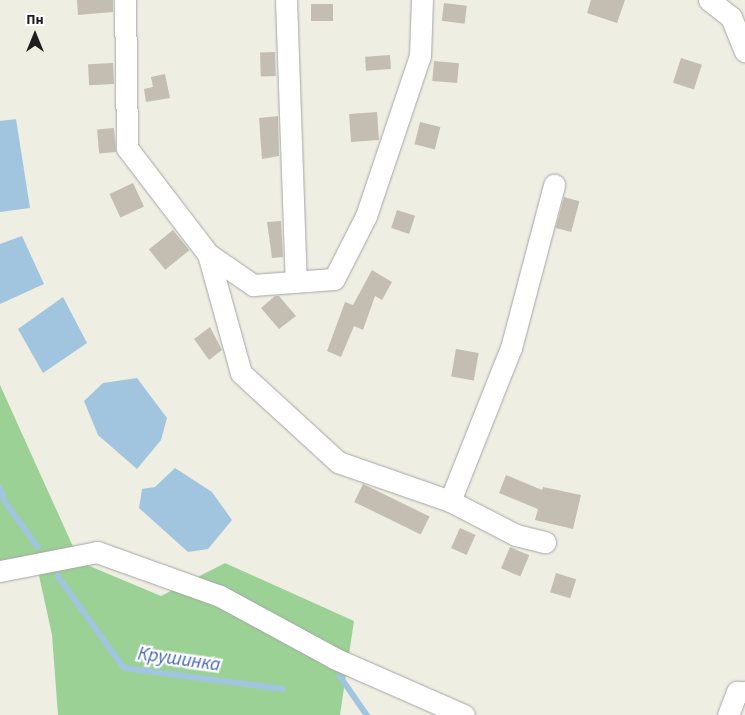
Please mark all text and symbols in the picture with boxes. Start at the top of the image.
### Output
north arrow [10,10,60,60]
text: Пн [26,10,44,30]
water label: Крушинка [136,643,222,677]

